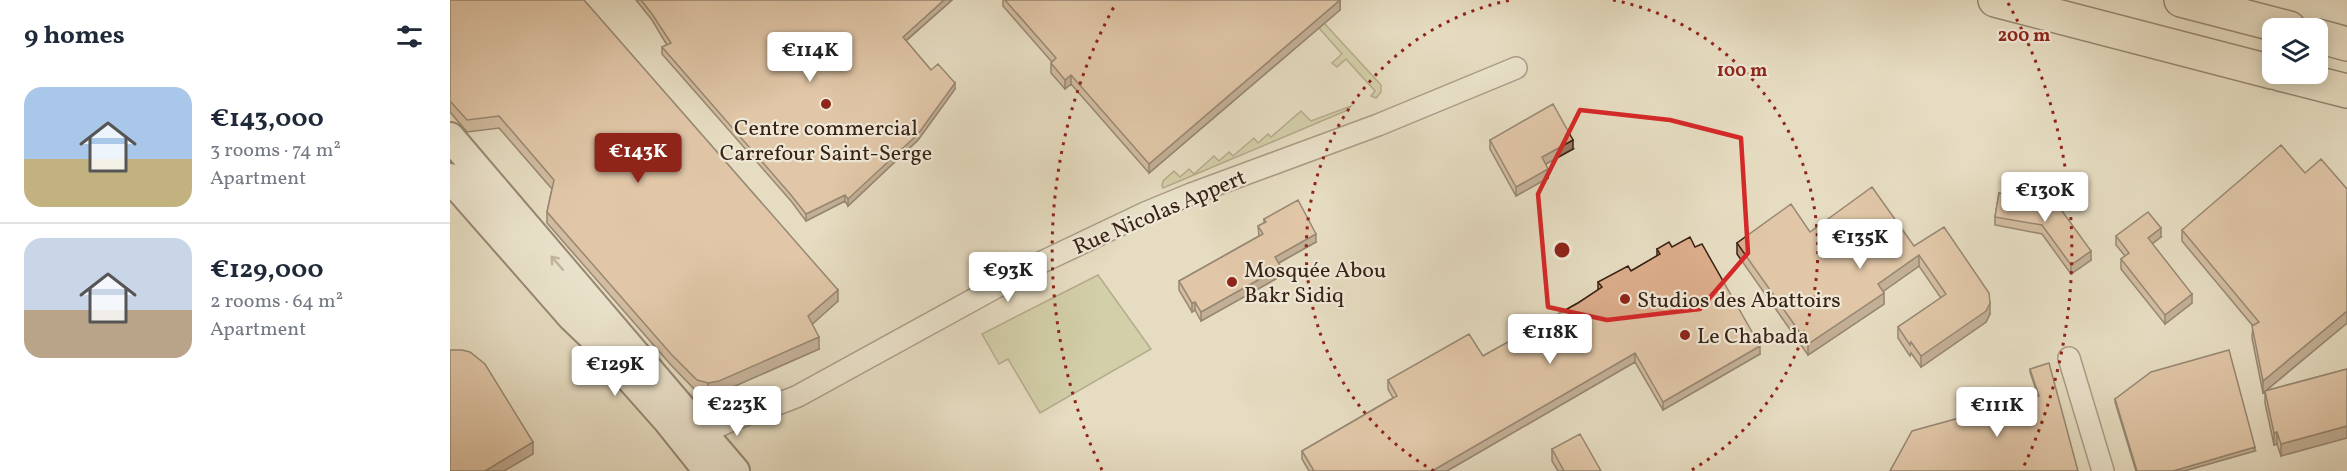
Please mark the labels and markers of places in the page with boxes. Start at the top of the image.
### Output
pin: €114K [768,32,852,83]
marker: Centre commercial Carrefour Saint-Serge [819,97,833,111]
place label: Centre commercial Carrefour Saint-Serge [720,114,932,170]
pin: €143K [596,133,680,184]
pin: €130K [2003,172,2087,223]
pin: €135K [1818,219,1902,270]
centre of rings [1552,240,1572,260]
pin: €93K [972,252,1044,303]
place label: Mosquée Abou Bakr Sidiq [1244,256,1386,312]
marker: Mosquée Abou Bakr Sidiq [1225,275,1239,289]
place label: Studios des Abattoirs [1637,286,1841,317]
marker: Studios des Abattoirs [1618,292,1632,306]
pin: €118K [1508,314,1592,365]
place label: Le Chabada [1697,322,1809,353]
marker: Le Chabada [1678,328,1692,342]
pin: €129K [573,346,657,397]
pin: €223K [695,386,779,437]
pin: €111K [1955,387,2039,438]

